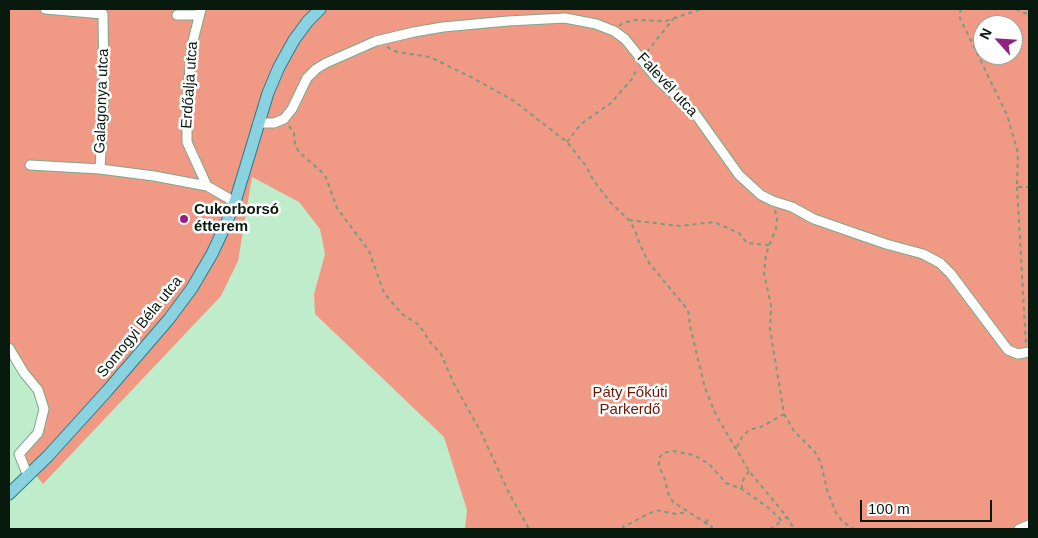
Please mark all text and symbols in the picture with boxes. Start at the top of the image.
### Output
north arrow [973,15,1023,65]
text: N [976,26,995,42]
street label: Erdőalja utca [178,41,202,129]
street label: Galagonya utca [91,48,113,154]
street label: Falevél utca [633,49,701,121]
place label: Cukorborsó étterem [194,201,279,236]
marker: Cukorborsó étterem [178,213,190,225]
street label: Somogyi Béla utca [94,273,186,381]
park label: Páty Főkúti Parkerdő [592,384,668,419]
scale bar [863,490,996,522]
text: 100 m [868,500,910,517]

